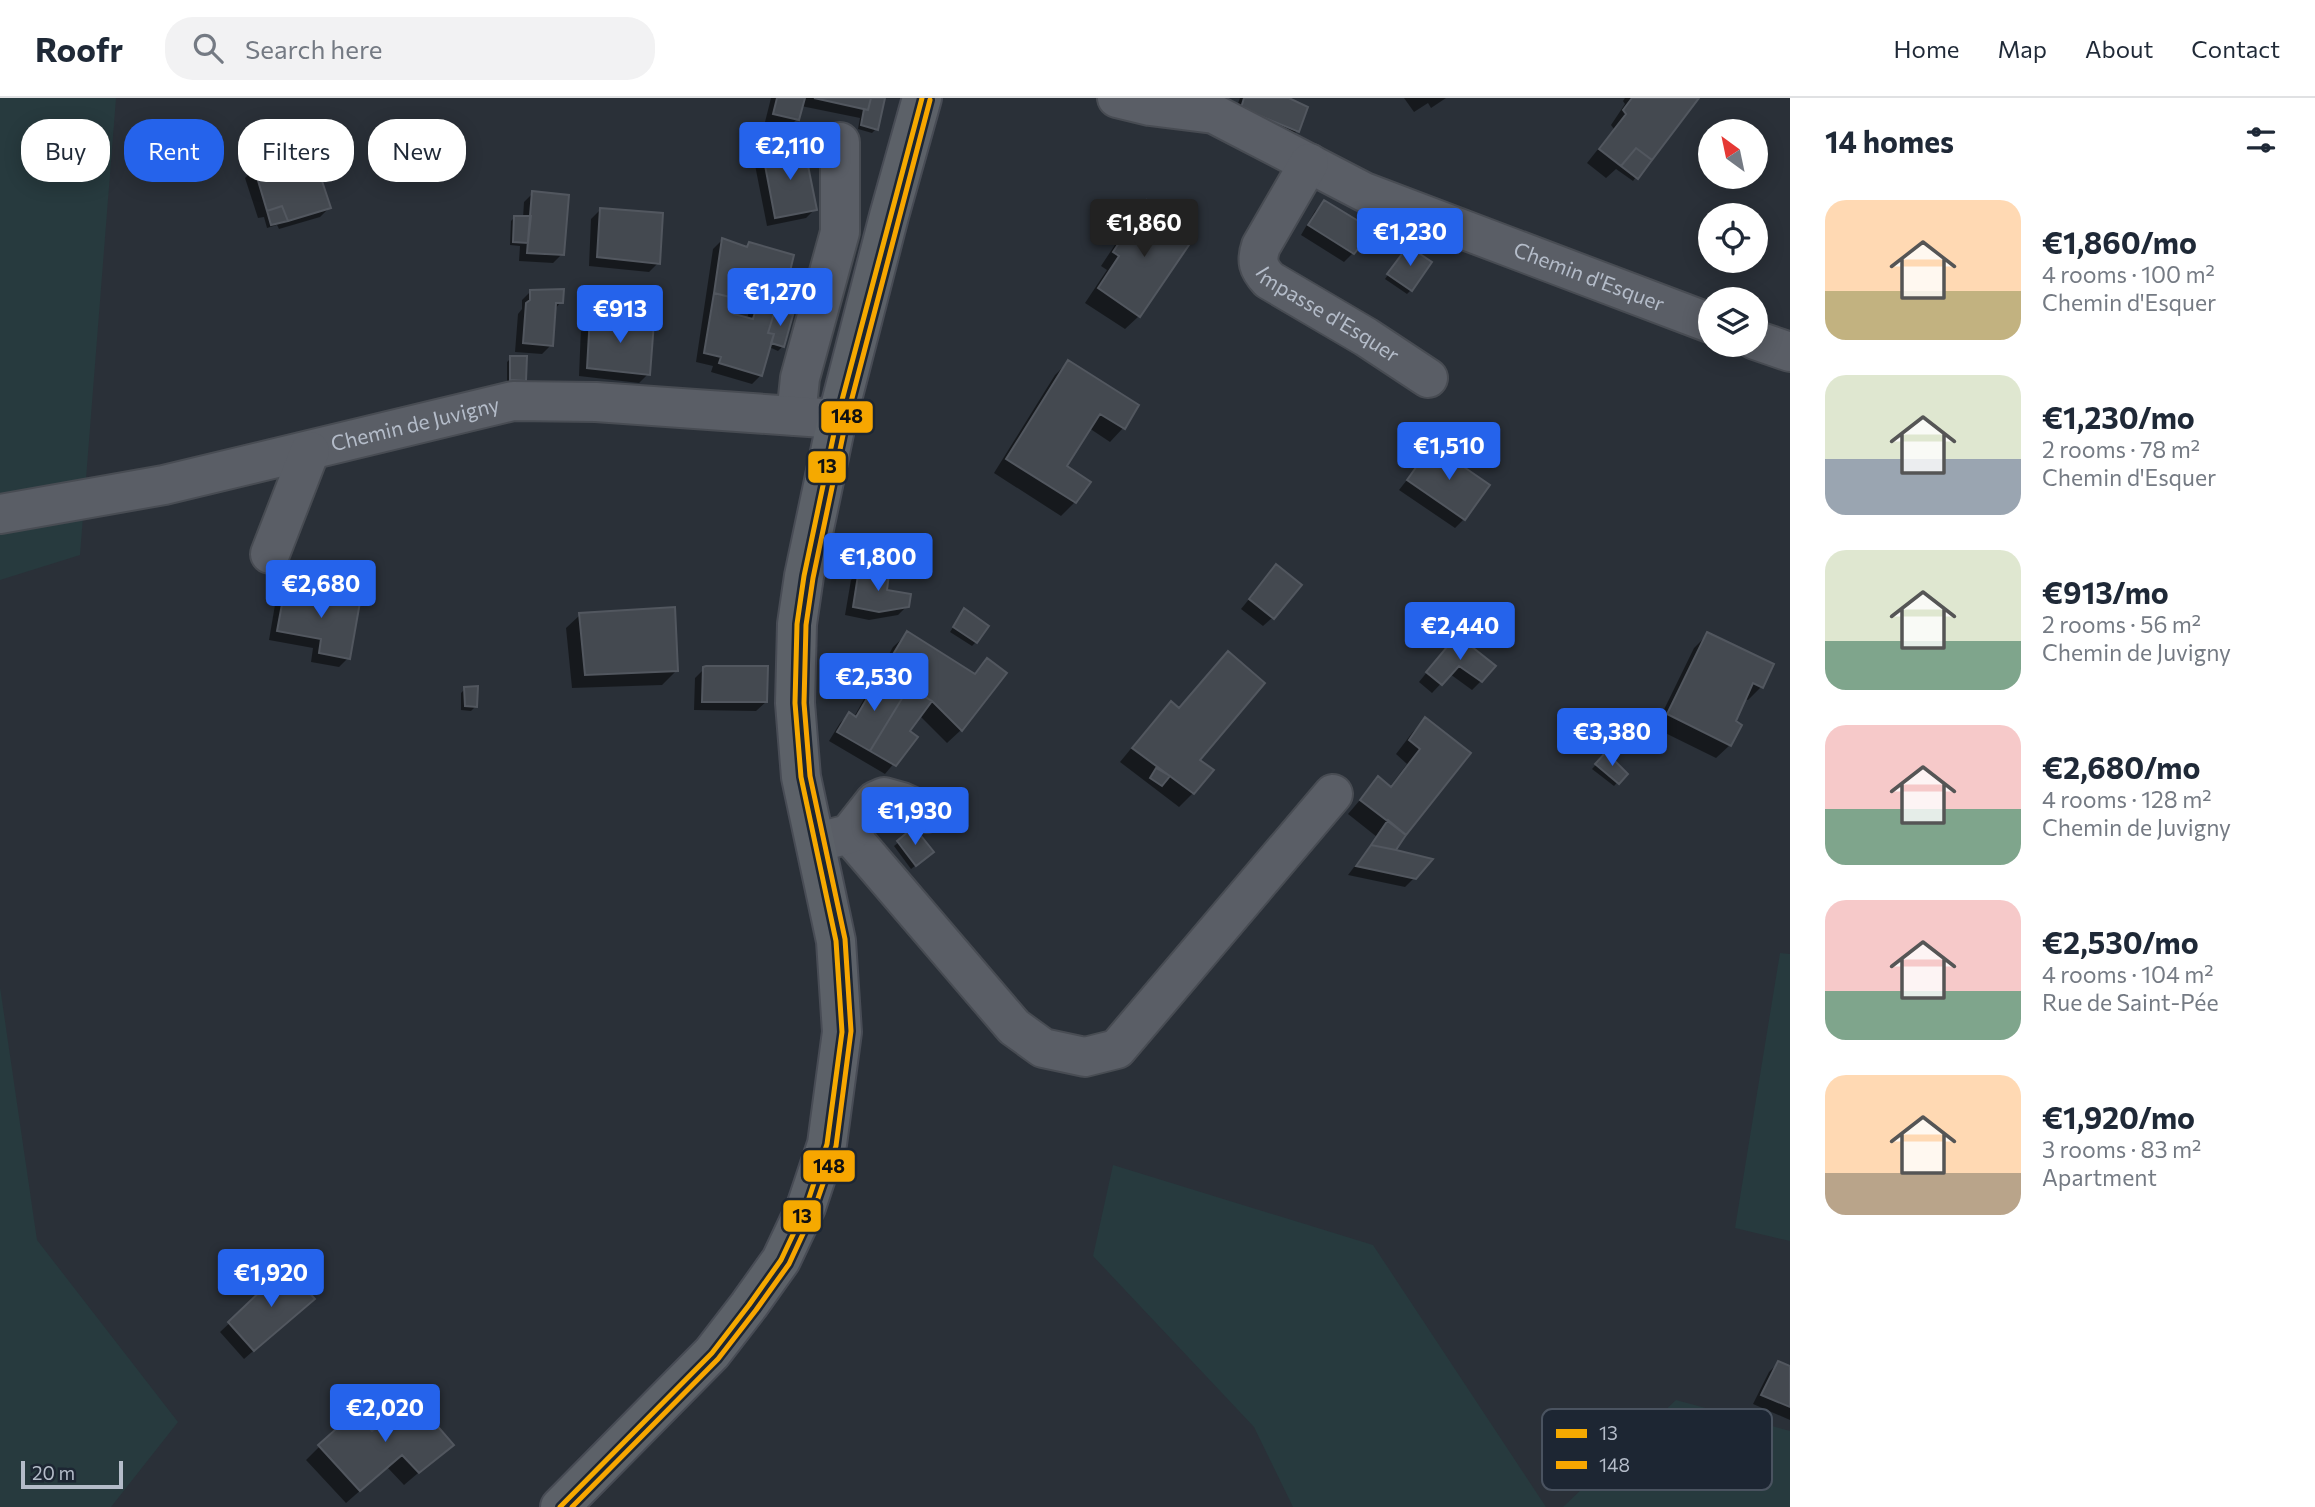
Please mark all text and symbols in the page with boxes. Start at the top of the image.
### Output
search box [165,17,655,80]
text: Roofr [35,28,123,69]
icon: search [189,29,227,67]
text: Search here [245,33,383,64]
text: Home [1894,34,1960,63]
text: Map [1998,34,2047,63]
text: About [2085,34,2153,63]
text: Contact [2191,34,2280,63]
chip: Buy [21,119,110,182]
chip: Rent [124,119,224,182]
chip: Filters [238,119,354,182]
chip: New [368,119,466,182]
north arrow [1698,119,1768,189]
map controls [1698,119,1768,357]
icon: filters [2242,121,2280,159]
pin: €2,110 [733,122,847,182]
text: 14 homes [1825,122,1954,159]
text: €2,110 [755,131,825,159]
pin: €1,860 [1087,200,1201,259]
button: locate [1698,203,1768,273]
text: €1,860 [1106,208,1182,236]
pin: €1,230 [1353,208,1467,268]
text: €1,230 [1373,217,1447,245]
text: €1,860/mo [2042,223,2197,260]
icon: home [1881,228,1965,312]
street label: Chemin d'Esquer [1511,236,1668,316]
text: 4 rooms · 100 m² [2042,260,2215,288]
street label: Impasse d'Esquer [1251,261,1405,367]
pin: €1,270 [723,268,837,328]
text: €1,270 [743,277,817,305]
pin: €913 [579,286,661,345]
button: layers [1698,287,1768,357]
text: Chemin d'Esquer [2042,288,2216,316]
text: €913 [593,294,647,322]
street label: Chemin de Juvigny [328,391,502,455]
text: €1,230/mo [2042,398,2195,435]
line badge: 148 [820,400,874,434]
icon: home [1881,403,1965,487]
text: 148 [831,404,863,427]
pin: €1,510 [1392,422,1506,482]
text: €1,510 [1413,431,1485,459]
text: 2 rooms · 78 m² [2042,435,2200,463]
line badge: 13 [807,450,847,484]
text: 13 [817,454,837,477]
text: Chemin d'Esquer [2042,463,2216,491]
pin: €1,800 [821,533,935,593]
text: €1,800 [840,542,916,570]
pin: €2,680 [264,560,378,620]
text: €2,680 [282,569,360,597]
text: €913/mo [2042,573,2169,610]
icon: home [1881,578,1965,662]
pin: €2,440 [1403,602,1517,662]
text: 2 rooms · 56 m² [2042,610,2201,638]
text: €2,440 [1421,611,1499,639]
text: Chemin de Juvigny [2042,638,2231,666]
pin: €2,530 [817,654,931,713]
text: €2,530 [835,662,913,690]
pin: €3,380 [1555,708,1669,768]
text: €3,380 [1573,717,1651,745]
text: €2,680/mo [2042,748,2200,785]
icon: home [1881,753,1965,837]
text: 4 rooms · 128 m² [2042,785,2211,813]
pin: €1,930 [858,788,972,847]
text: €1,930 [878,796,952,824]
text: Chemin de Juvigny [2042,813,2231,841]
text: €2,530/mo [2042,923,2199,960]
icon: home [1881,928,1965,1012]
text: 4 rooms · 104 m² [2042,960,2214,988]
text: Rue de Saint-Pée [2042,988,2219,1016]
text: €1,920/mo [2042,1098,2195,1135]
icon: home [1881,1103,1965,1187]
text: 3 rooms · 83 m² [2042,1135,2201,1163]
line badge: 148 [802,1149,856,1183]
text: 148 [813,1154,845,1177]
text: Apartment [2042,1163,2157,1191]
line badge: 13 [782,1199,822,1233]
text: 13 [792,1204,812,1227]
pin: €1,920 [214,1250,328,1309]
text: €1,920 [234,1258,308,1286]
pin: €2,020 [328,1384,442,1444]
text: €2,020 [346,1393,424,1421]
legend [1542,1409,1772,1490]
text: 13 [1599,1421,1618,1444]
text: 148 [1599,1453,1630,1476]
scale bar [21,1458,122,1490]
text: 20 m [32,1461,75,1484]

